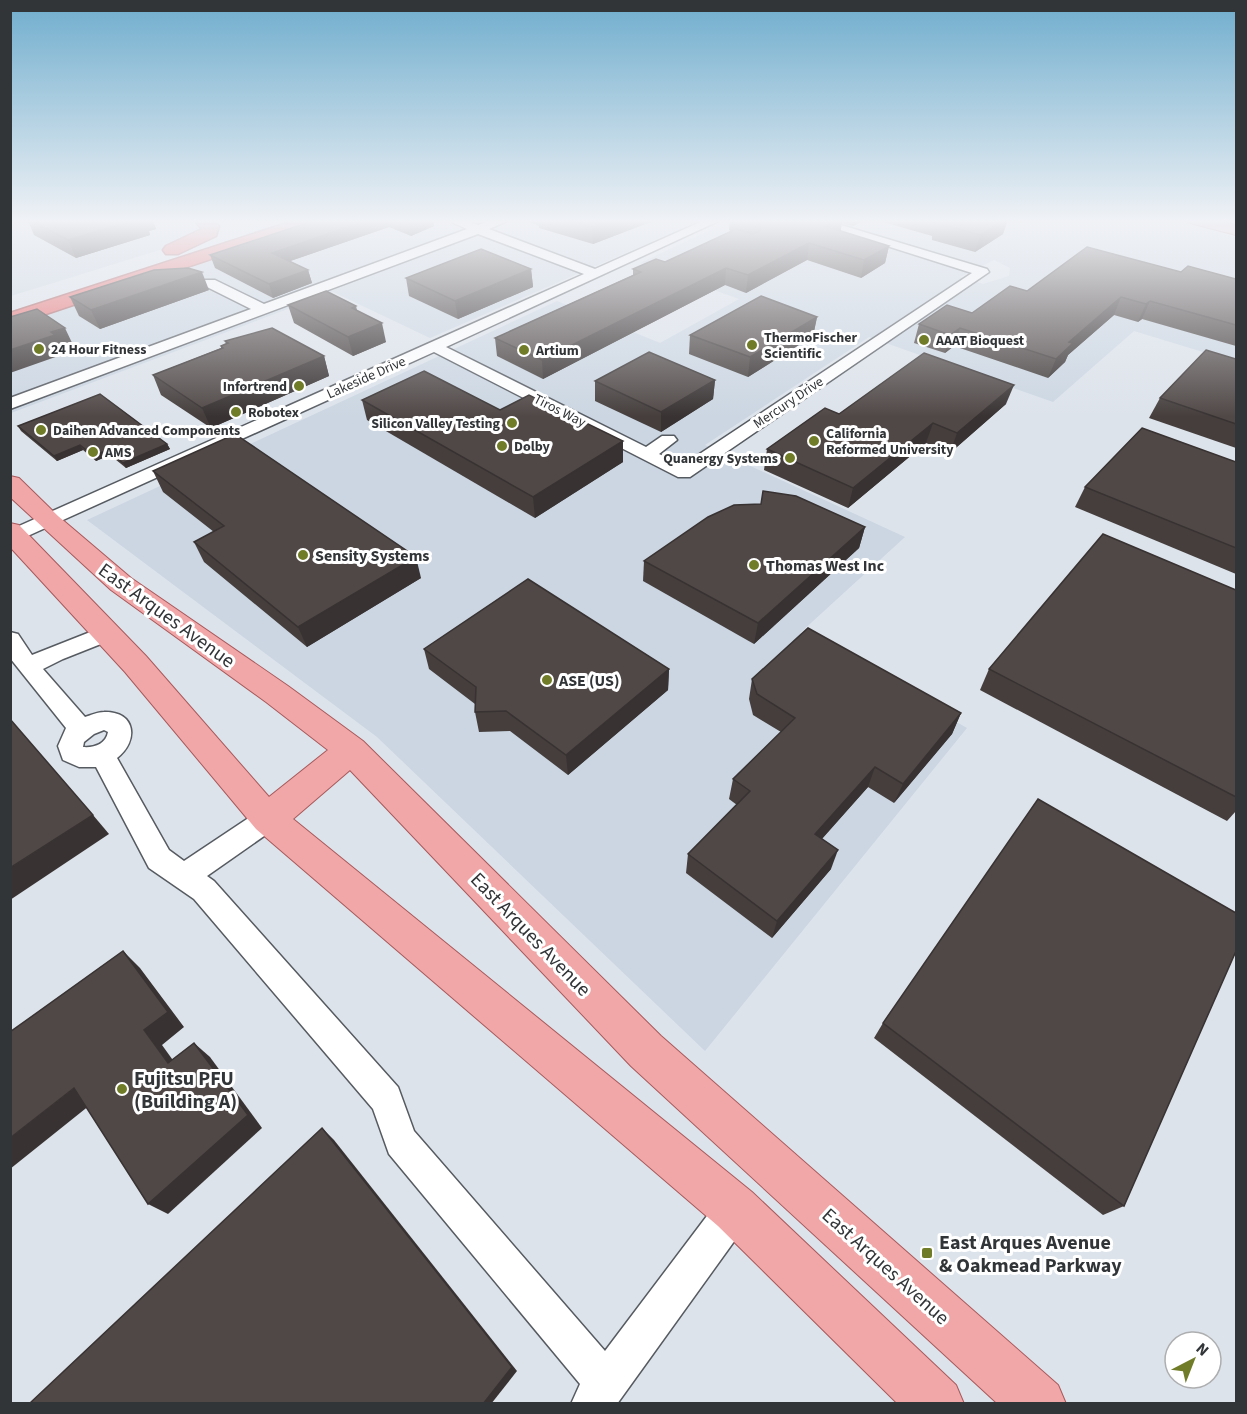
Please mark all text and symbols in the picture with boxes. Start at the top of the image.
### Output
place label: ThermoFischer Scientific [764,328,858,364]
place label: AAAT Bioquest [935,331,1025,351]
marker: AAAT Bioquest [917,333,931,347]
marker: ThermoFischer Scientific [745,338,759,352]
place label: 24 Hour Fitness [51,340,146,360]
place label: Artium [535,341,579,361]
marker: 24 Hour Fitness [32,342,46,356]
marker: Artium [517,343,531,357]
street label: Lakeside Drive [324,352,409,404]
street label: Mercury Drive [750,372,828,434]
place label: Infortrend [223,377,287,397]
marker: Infortrend [292,379,306,393]
street label: Tiros Way [530,389,590,433]
place label: Robotex [248,403,299,423]
marker: Robotex [229,405,243,419]
place label: Silicon Valley Testing [371,414,501,434]
marker: Silicon Valley Testing [505,416,519,430]
place label: Daihen Advanced Components [53,421,240,441]
marker: Daihen Advanced Components [34,423,48,437]
place label: California Reformed University [826,424,954,460]
marker: California Reformed University [807,434,821,448]
place label: Dolby [514,437,551,457]
marker: Dolby [495,439,509,453]
place label: AMS [104,443,132,463]
marker: AMS [86,445,100,459]
place label: Quanergy Systems [663,449,778,469]
marker: Quanergy Systems [783,451,797,465]
place label: Sensity Systems [315,545,429,567]
marker: Sensity Systems [296,548,310,562]
place label: Thomas West Inc [766,555,885,577]
street label: East Arques Avenue [92,557,241,675]
marker: Thomas West Inc [747,558,761,572]
place label: ASE (US) [558,670,619,692]
marker: ASE (US) [540,673,554,687]
street label: East Arques Avenue [464,866,597,1003]
place label: Fujitsu PFU (Building A) [134,1065,237,1116]
marker: Fujitsu PFU (Building A) [115,1082,129,1096]
street label: East Arques Avenue [815,1202,955,1332]
place label: East Arques Avenue & Oakmead Parkway [939,1229,1122,1280]
marker: East Arques Avenue & Oakmead Parkway [920,1246,934,1260]
north arrow [1163,1330,1223,1390]
text: N [1191,1338,1214,1361]

